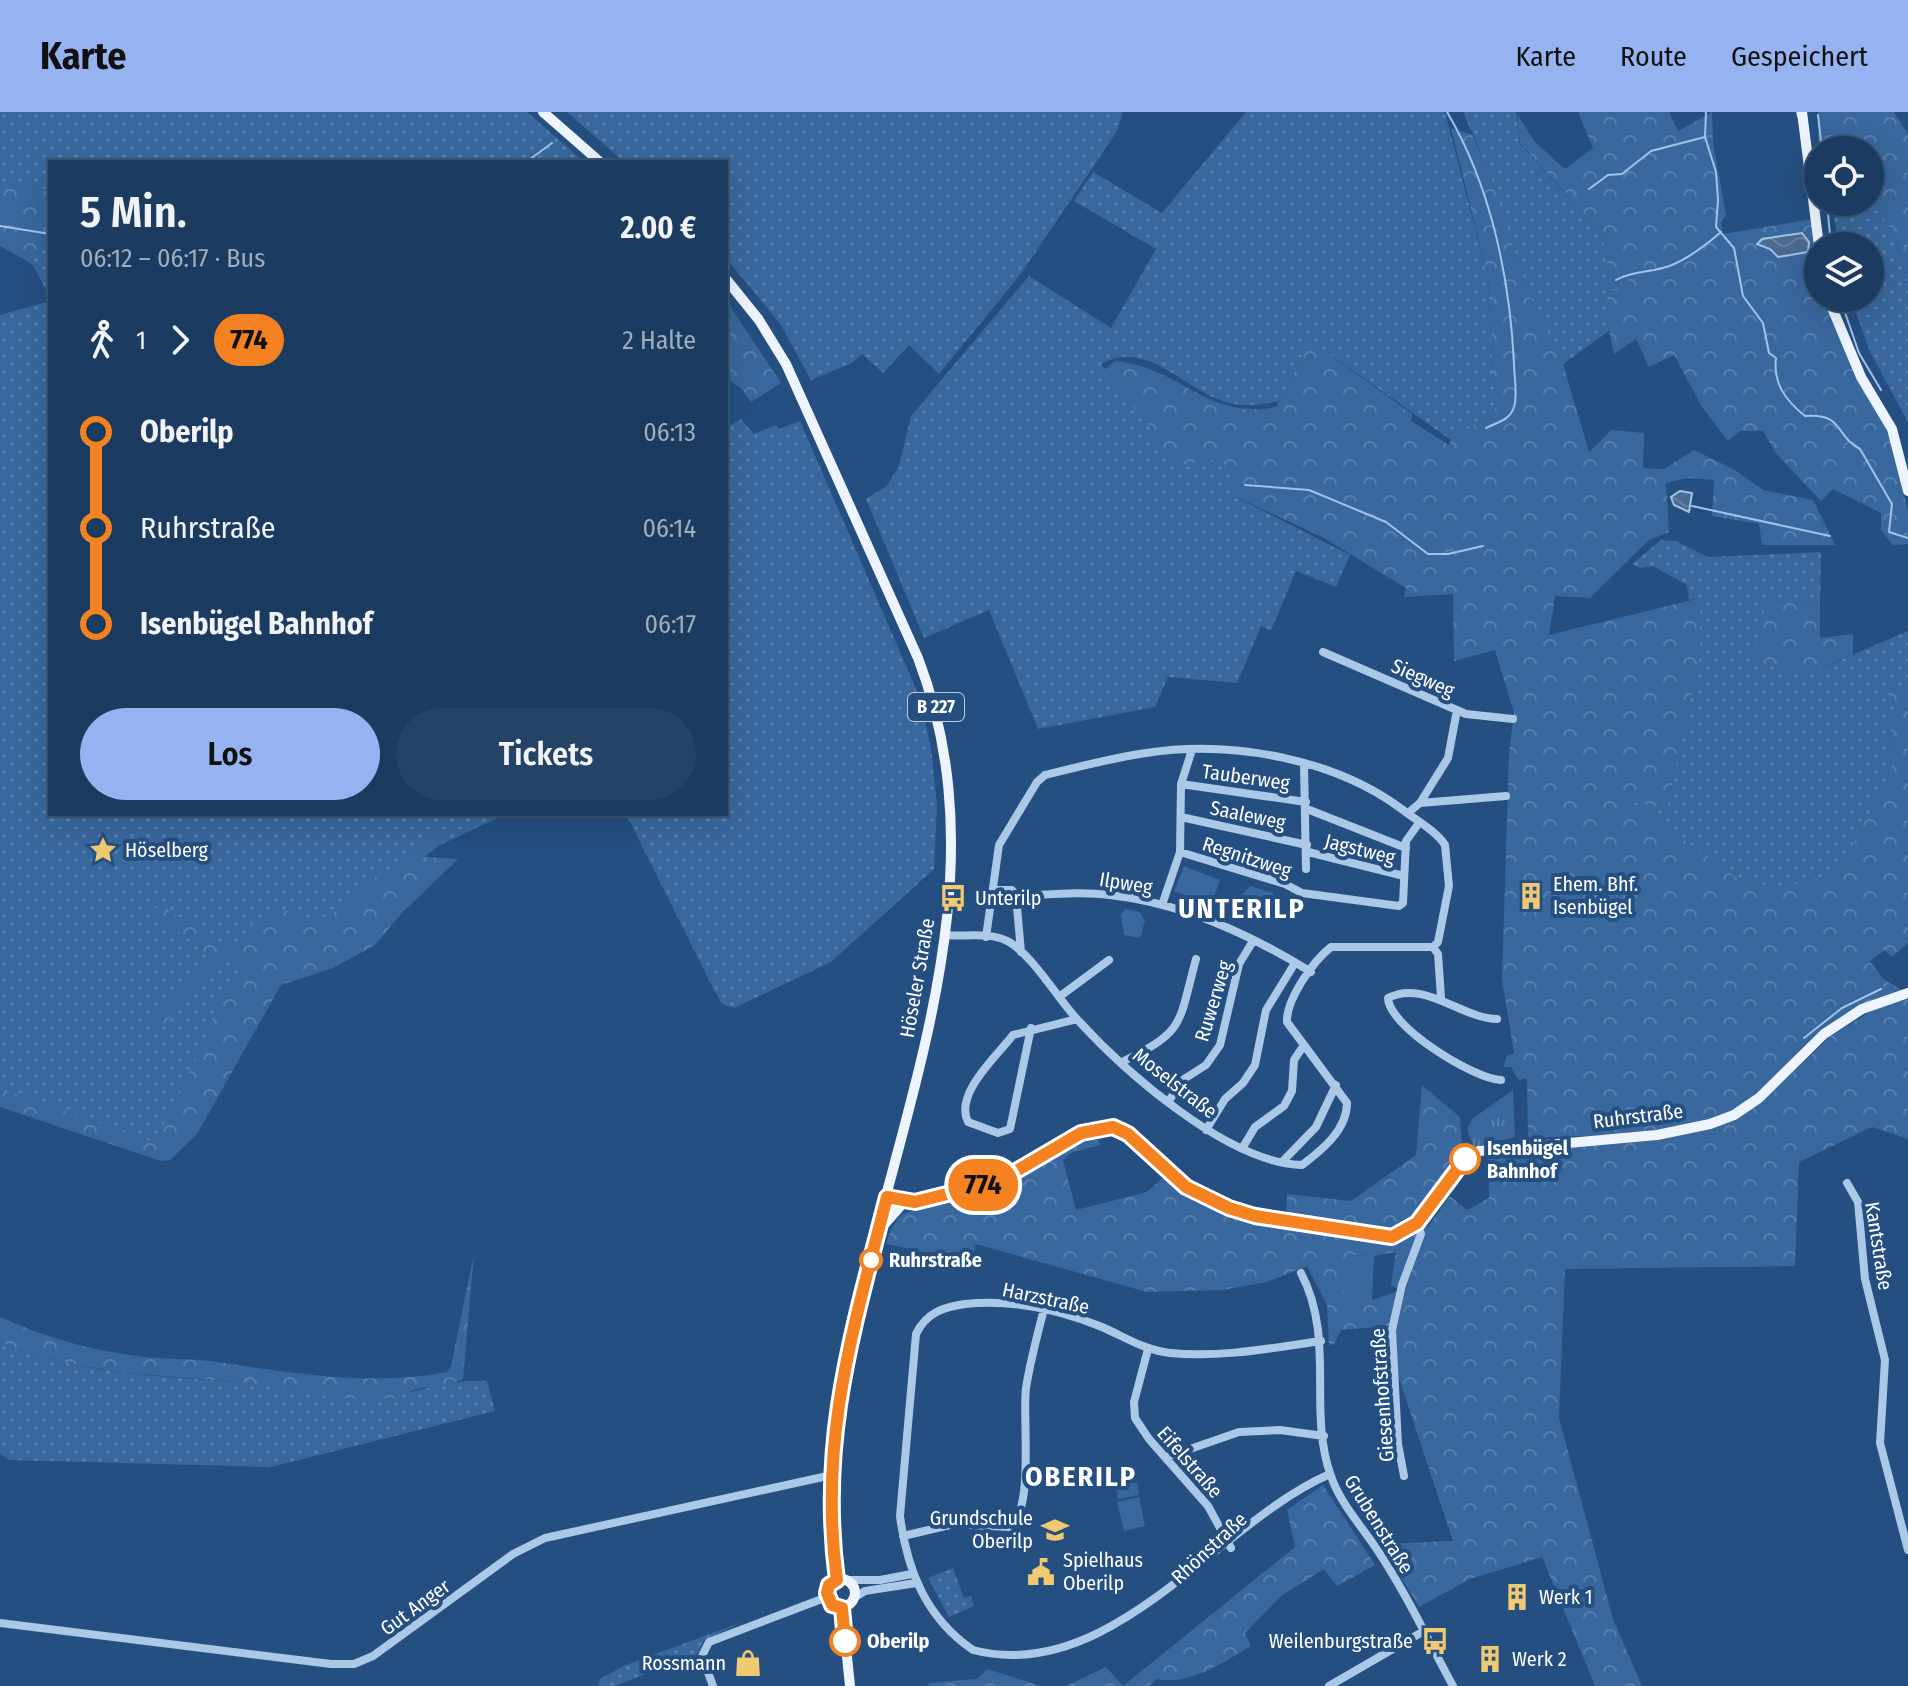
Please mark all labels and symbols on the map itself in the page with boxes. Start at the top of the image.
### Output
street label: Siegweg [1388,653,1459,703]
road number: B 227 [908,693,964,721]
street label: Tauberweg [1201,759,1292,795]
street label: Saaleweg [1208,795,1289,835]
street label: Jagstweg [1322,829,1398,869]
street label: Regnitzweg [1199,831,1295,883]
place icon: Höselberg [88,835,118,865]
place label: Höselberg [125,838,209,862]
street label: Ilpweg [1098,867,1155,899]
place label: Ehem. Bhf. Isenbügel [1553,872,1638,919]
building icon: Ehem. Bhf. Isenbügel [1516,881,1546,911]
bus stop icon: Unterilp [938,883,968,913]
place label: Unterilp [975,886,1041,910]
district label: UNTERILP [1178,892,1306,925]
street label: Höseler Straße [895,916,939,1040]
street label: Ruwerweg [1189,957,1237,1045]
street label: Moselstraße [1128,1043,1222,1123]
street label: Ruhrstraße [1592,1099,1684,1133]
place label: Isenbügel Bahnhof [1487,1136,1569,1183]
marker: Isenbügel Bahnhof [1450,1144,1480,1174]
line badge: 774 [937,1159,1029,1211]
street label: Kantstraße [1860,1200,1898,1292]
place label: Ruhrstraße [889,1248,982,1272]
marker: Ruhrstraße [860,1249,882,1271]
street label: Harzstraße [1000,1277,1092,1319]
street label: Giesenhofstraße [1365,1327,1399,1463]
street label: Eifelstraße [1152,1421,1228,1503]
district label: OBERILP [1025,1460,1137,1493]
street label: Grubenstraße [1339,1470,1419,1578]
place label: Grundschule Oberilp [930,1506,1033,1553]
street label: Rhönstraße [1166,1507,1252,1589]
school or university icon: Grundschule Oberilp [1040,1515,1070,1545]
place label: Spielhaus Oberilp [1063,1548,1143,1595]
public building icon: Spielhaus Oberilp [1026,1557,1056,1587]
street label: Gut Anger [376,1574,454,1640]
building icon: Werk 1 [1502,1582,1532,1612]
place label: Werk 1 [1539,1585,1592,1609]
marker: Oberilp [830,1626,860,1656]
bus stop icon: Weilenburgstraße [1420,1626,1450,1656]
place label: Oberilp [867,1629,930,1653]
place label: Weilenburgstraße [1269,1629,1413,1653]
building icon: Werk 2 [1475,1644,1505,1674]
place label: Werk 2 [1512,1647,1567,1671]
shop icon: Rossmann [733,1648,763,1678]
place label: Rossmann [642,1651,726,1675]

